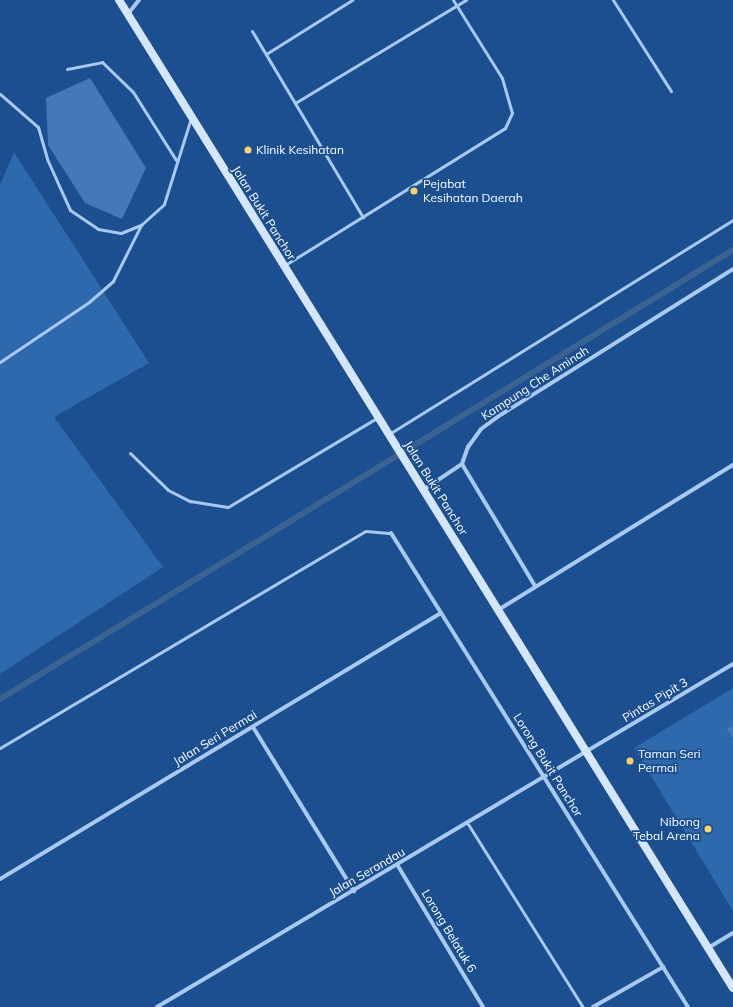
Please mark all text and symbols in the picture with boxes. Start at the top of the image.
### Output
place label: Klinik Kesihatan [256,143,344,157]
marker: Klinik Kesihatan [243,145,253,155]
street label: Jalan Bukit Panchor [229,163,299,263]
place label: Pejabat Kesihatan Daerah [423,177,523,205]
marker: Pejabat Kesihatan Daerah [408,185,420,197]
street label: Kampung Che Aminah [479,343,591,423]
street label: Jalan Bukit Panchor [401,438,471,538]
street label: Pintas Pipit 3 [620,675,690,725]
street label: Jalan Seri Permai [171,707,259,769]
street label: Lorong Bukit Panchor [510,711,586,819]
place label: Taman Seri Permai [638,747,701,775]
marker: Taman Seri Permai [625,756,635,766]
place label: Nibong Tebal Arena [633,815,700,843]
marker: Nibong Tebal Arena [703,824,713,834]
street label: Jalan Serandau [326,844,408,900]
street label: Lorong Belatuk 6 [419,887,479,975]

